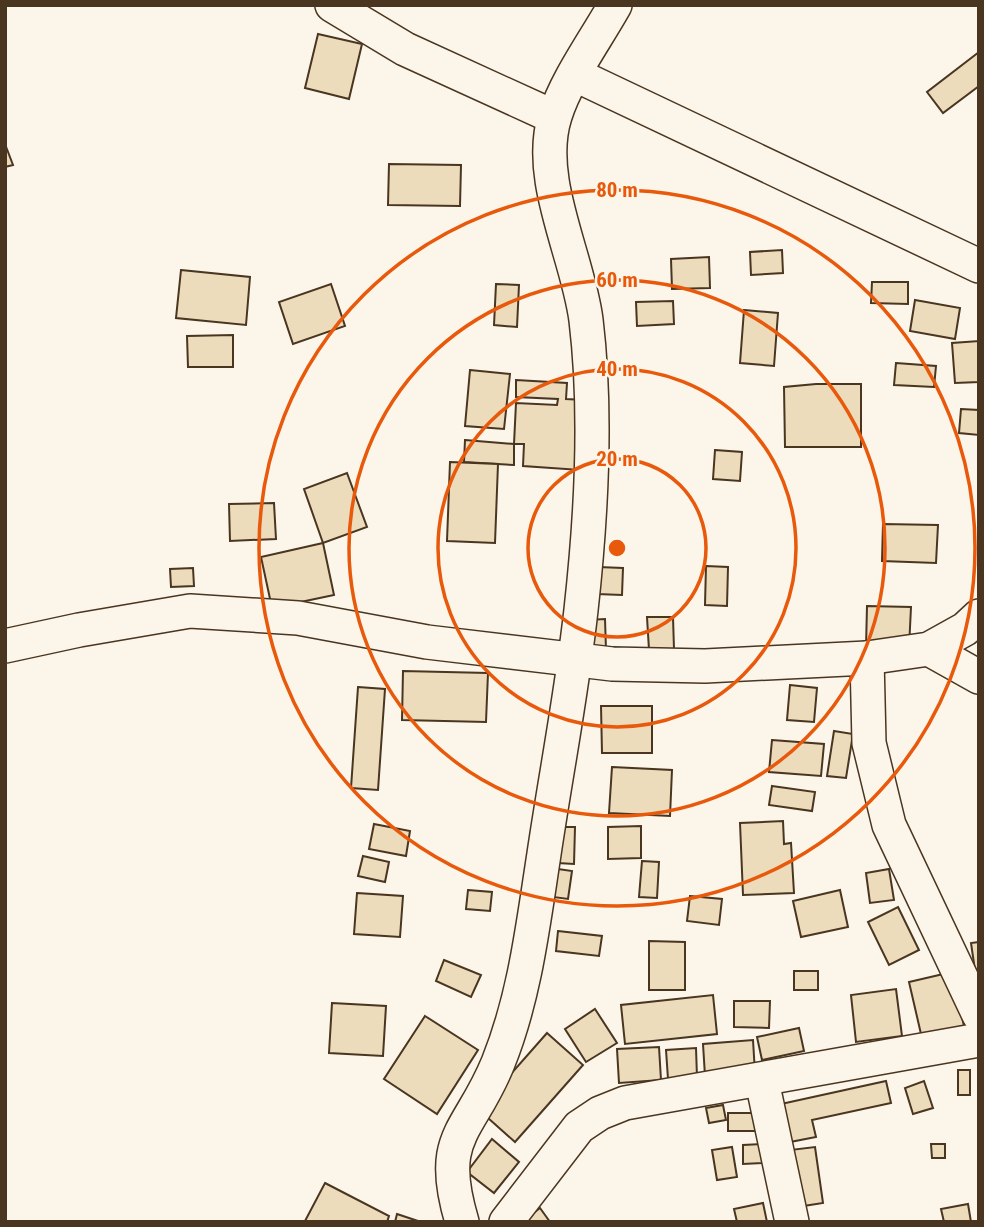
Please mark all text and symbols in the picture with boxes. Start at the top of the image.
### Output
text: 80 m [596,178,638,202]
text: 60 m [596,268,638,292]
text: 40 m [596,357,638,381]
text: 20 m [596,447,638,471]
centre of rings [605,536,629,560]

